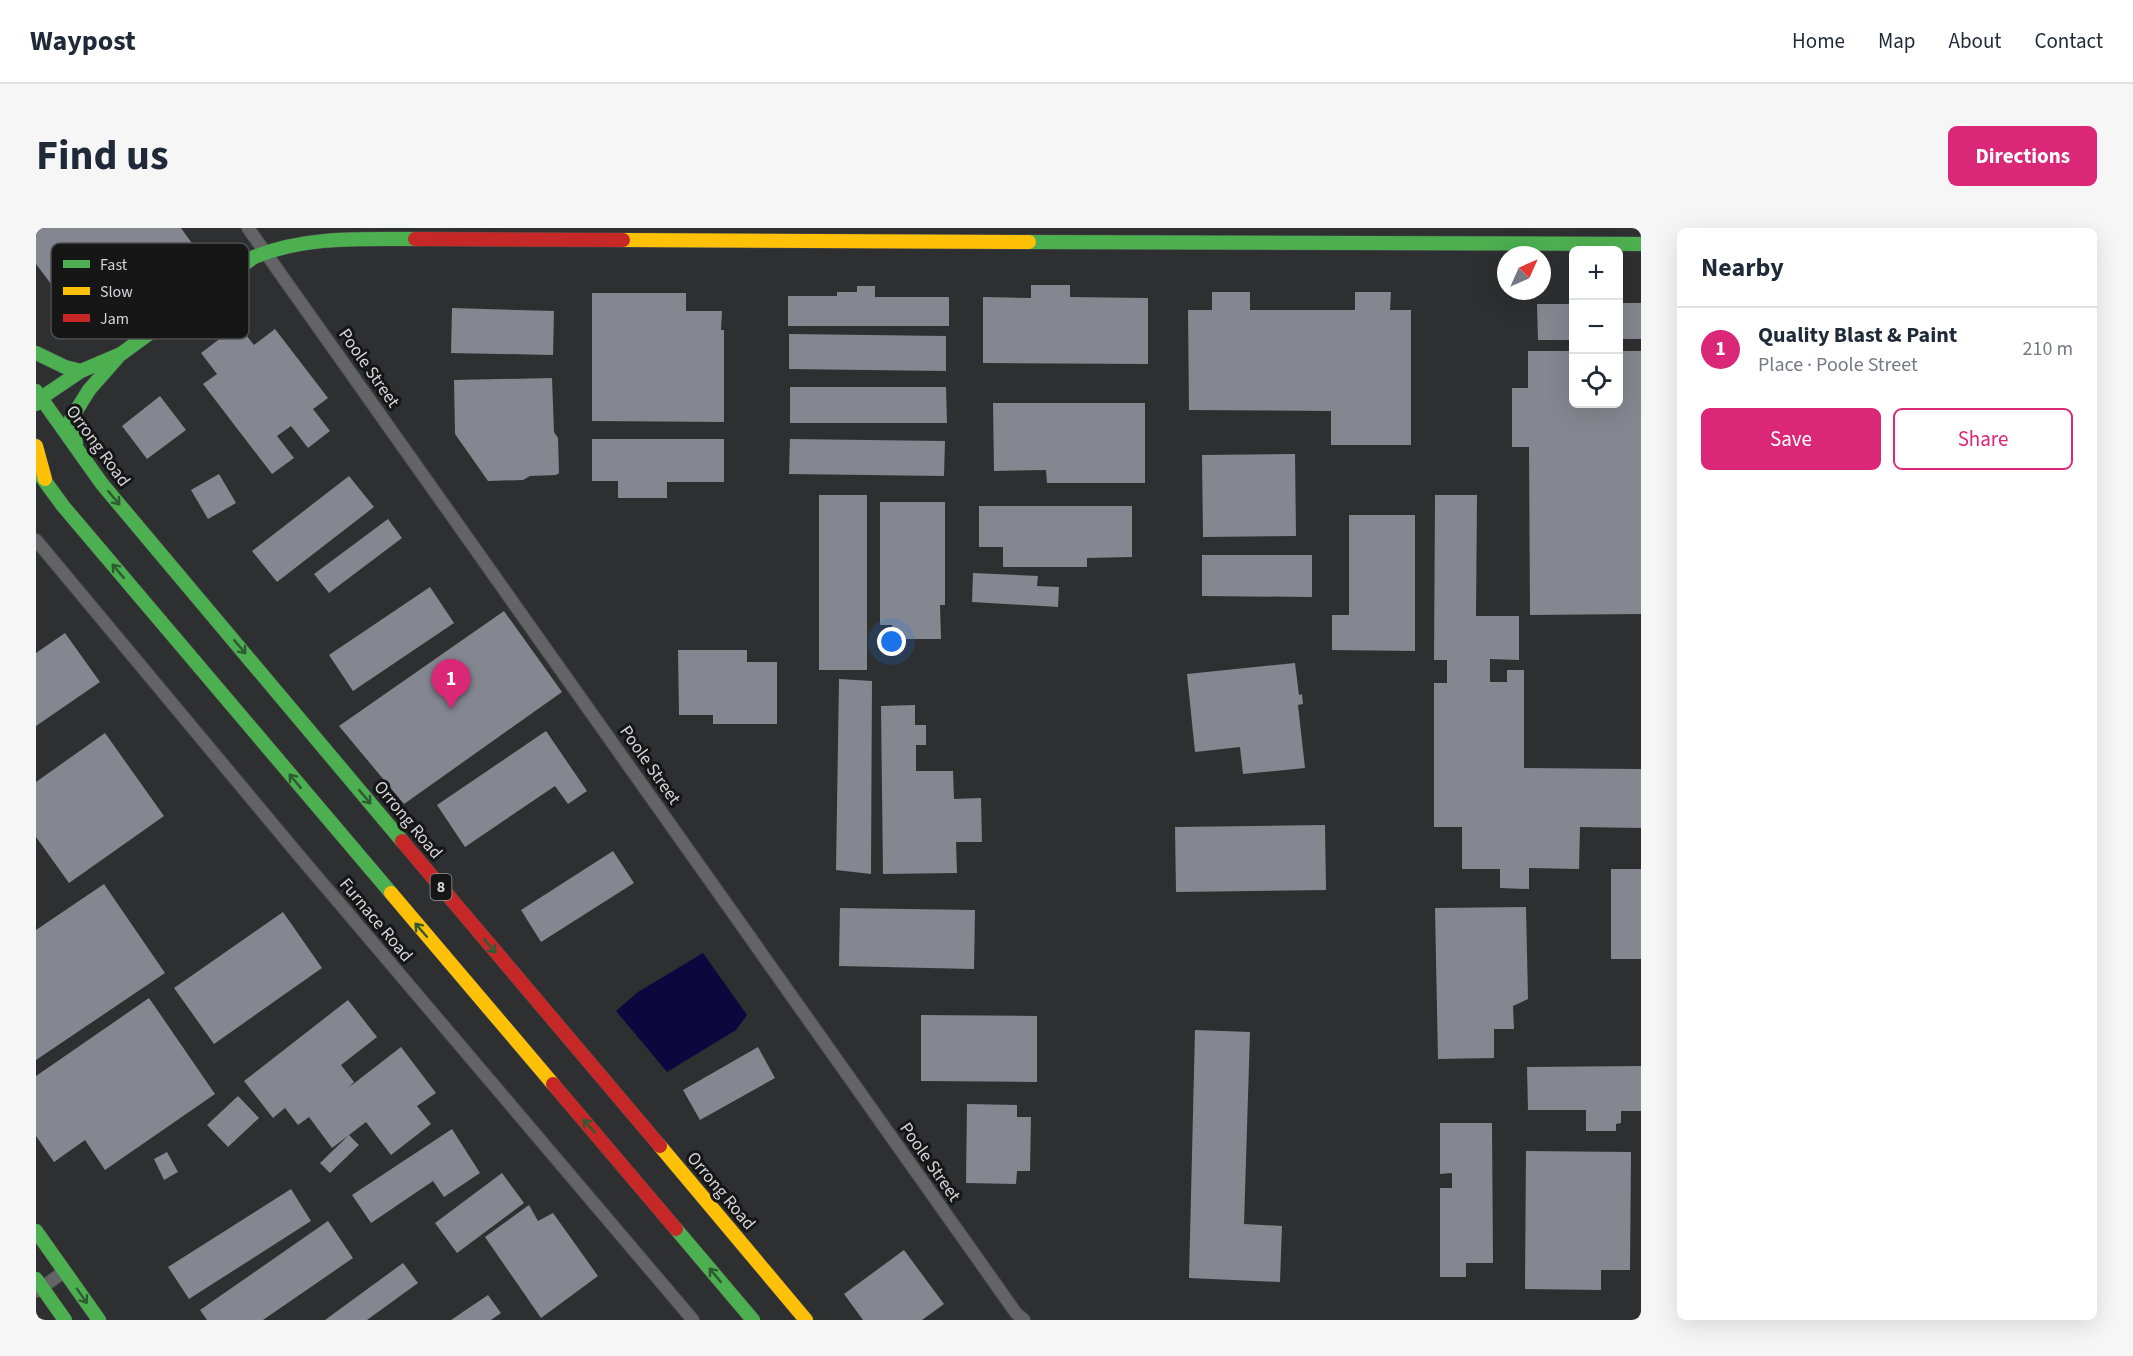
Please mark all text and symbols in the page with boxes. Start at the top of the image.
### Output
text: Waypost [30,21,136,61]
text: Home [1792,26,1845,56]
text: Map [1878,26,1916,56]
text: About [1949,26,2001,56]
text: Contact [2034,26,2103,56]
text: Find us [36,126,169,186]
button: Directions [1948,126,2097,186]
legend [51,243,249,339]
north arrow [1497,246,1551,300]
map controls [1569,246,1623,408]
button: + [1569,246,1623,300]
text: Nearby [1701,249,1784,286]
text: Fast [100,254,128,276]
text: Slow [100,281,133,303]
button: − [1569,300,1623,354]
text: Jam [100,308,129,330]
text: Quality Blast & Paint [1758,319,1957,351]
street label: Poole Street [333,323,405,413]
text: 1 [1715,335,1726,363]
text: 210 m [2023,335,2073,363]
text: Place · Poole Street [1758,351,1918,379]
button: locate [1569,354,1623,408]
street label: Orrong Road [60,400,136,492]
button: Save [1701,408,1881,470]
button: Share [1893,408,2073,470]
one-way arrow [107,490,121,505]
one-way arrow [111,564,125,579]
your location [877,627,906,656]
one-way arrow [233,639,246,655]
pin: 1 [432,660,470,709]
street label: Poole Street [614,720,686,810]
one-way arrow [289,773,302,789]
street label: Orrong Road [368,776,448,864]
one-way arrow [358,789,372,804]
street label: Furnace Road [333,873,419,967]
road number: 8 [430,874,452,900]
one-way arrow [414,923,428,938]
one-way arrow [484,938,497,954]
street label: Poole Street [894,1117,966,1207]
one-way arrow [582,1119,596,1134]
street label: Orrong Road [681,1147,761,1235]
one-way arrow [708,1268,722,1283]
one-way arrow [76,1287,88,1303]

